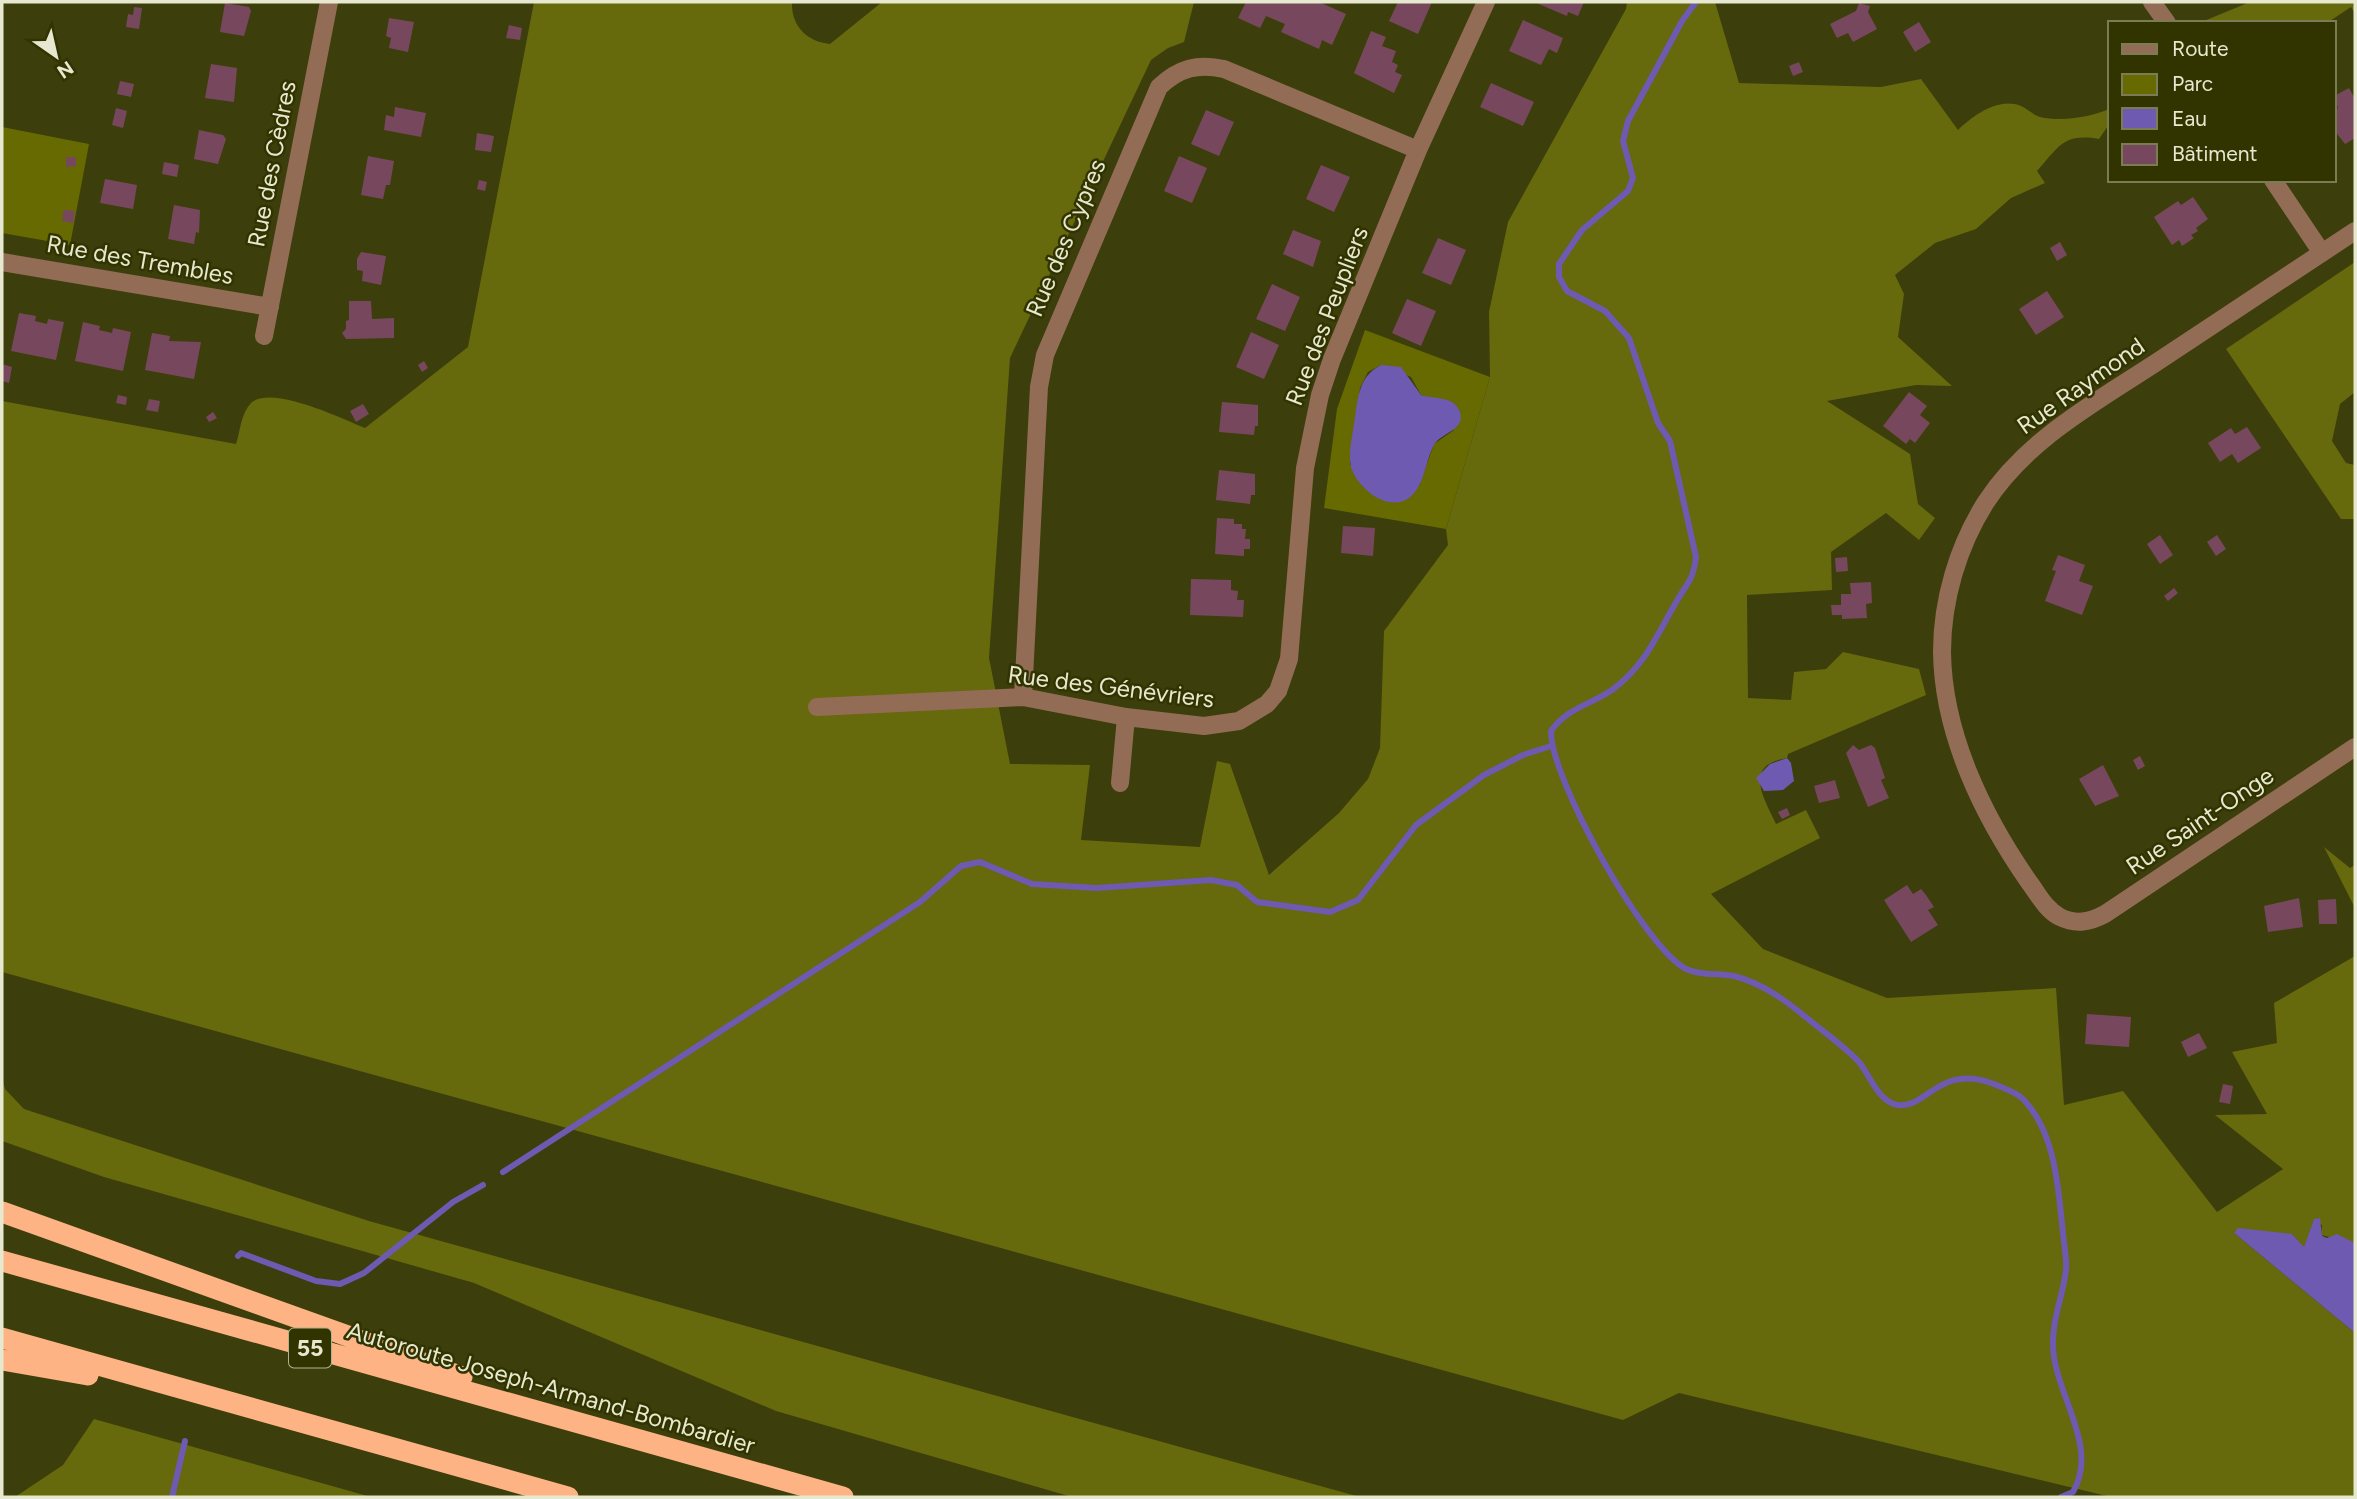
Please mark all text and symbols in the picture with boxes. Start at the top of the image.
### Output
north arrow [21,21,91,91]
legend [2108,21,2336,182]
text: Route [2172,36,2228,61]
text: N [53,56,78,83]
text: Parc [2172,71,2213,96]
street label: Rue des Cèdres [241,78,302,249]
text: Eau [2172,106,2207,131]
text: Bâtiment [2172,141,2257,166]
street label: Rue des Cypres [1019,155,1112,321]
street label: Rue des Peupliers [1279,222,1374,409]
street label: Rue des Trembles [44,229,236,290]
street label: Rue Raymond [2011,331,2150,440]
street label: Rue des Génévriers [1006,659,1216,714]
street label: Rue Saint-Onge [2120,761,2279,881]
street label: Autoroute Joseph-Armand-Bombardier [344,1315,758,1460]
road number: 55 [289,1329,331,1368]

